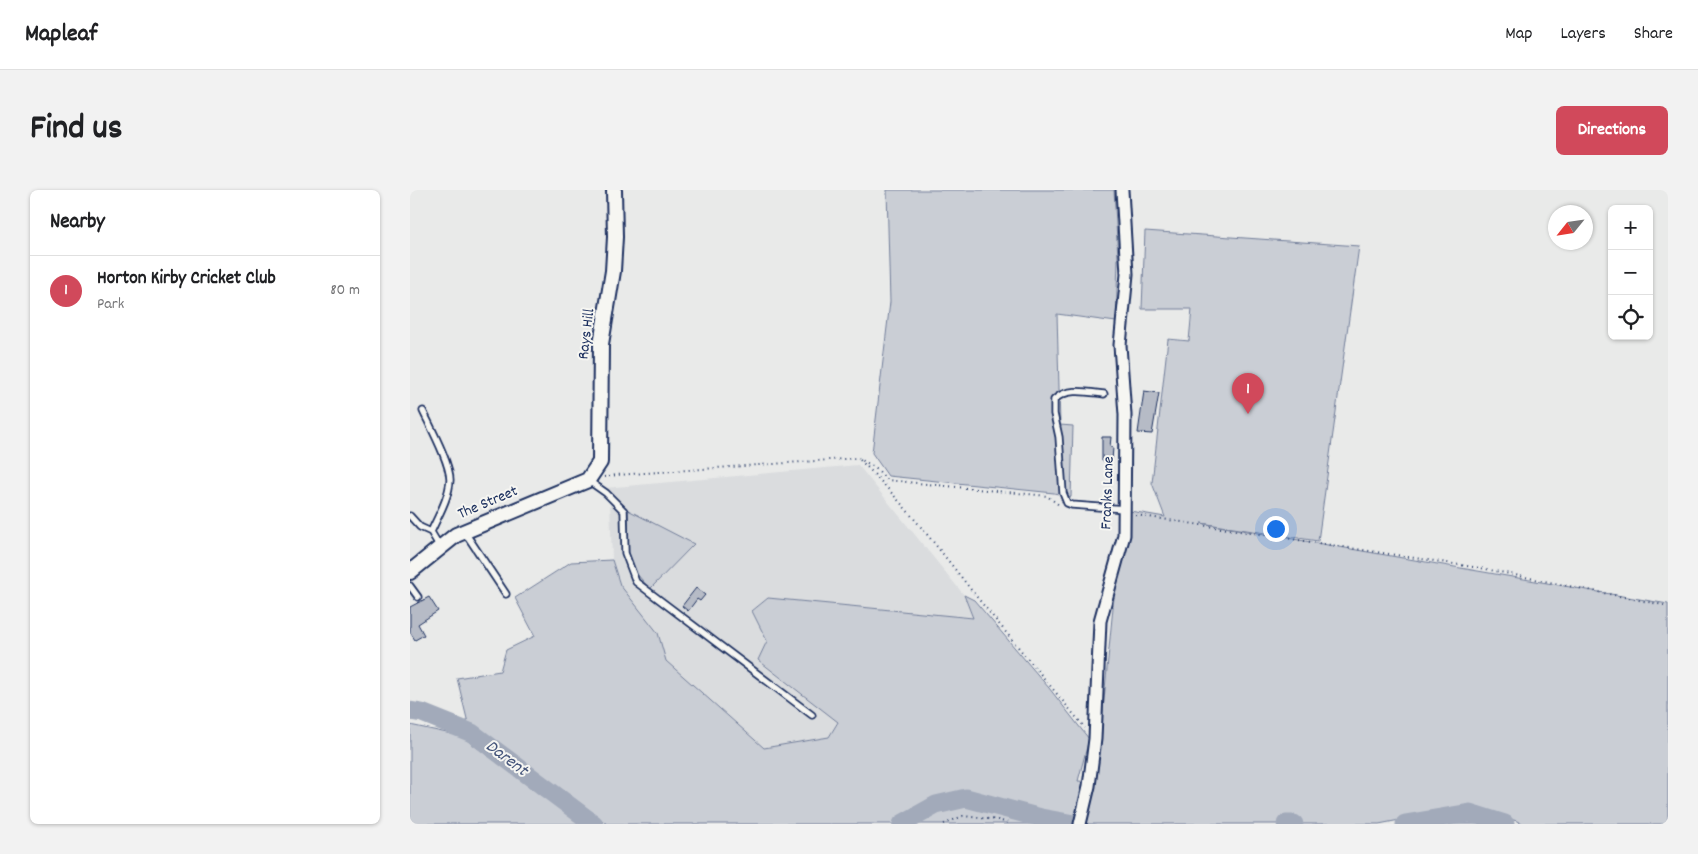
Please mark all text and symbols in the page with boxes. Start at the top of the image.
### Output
text: Mapleaf [25,18,97,52]
text: Map [1505,22,1532,47]
text: Layers [1560,22,1606,47]
text: Share [1634,22,1673,47]
text: Find us [30,105,122,155]
button: Directions [1556,106,1668,155]
north arrow [1548,205,1593,250]
map controls [1608,205,1653,340]
button: + [1608,205,1653,250]
text: Nearby [50,208,105,238]
button: − [1608,250,1653,295]
text: Horton Kirby Cricket Club [97,266,276,293]
text: 1 [64,279,68,302]
text: 80 m [330,279,360,302]
text: Park [97,293,124,316]
button: locate [1608,295,1653,340]
street label: Rays Hill [572,307,602,361]
pin: 1 [1232,373,1264,414]
street label: Franks Lane [1095,456,1121,530]
street label: The Street [454,480,522,526]
your location [1263,516,1289,542]
water label: Darent [480,735,534,785]

